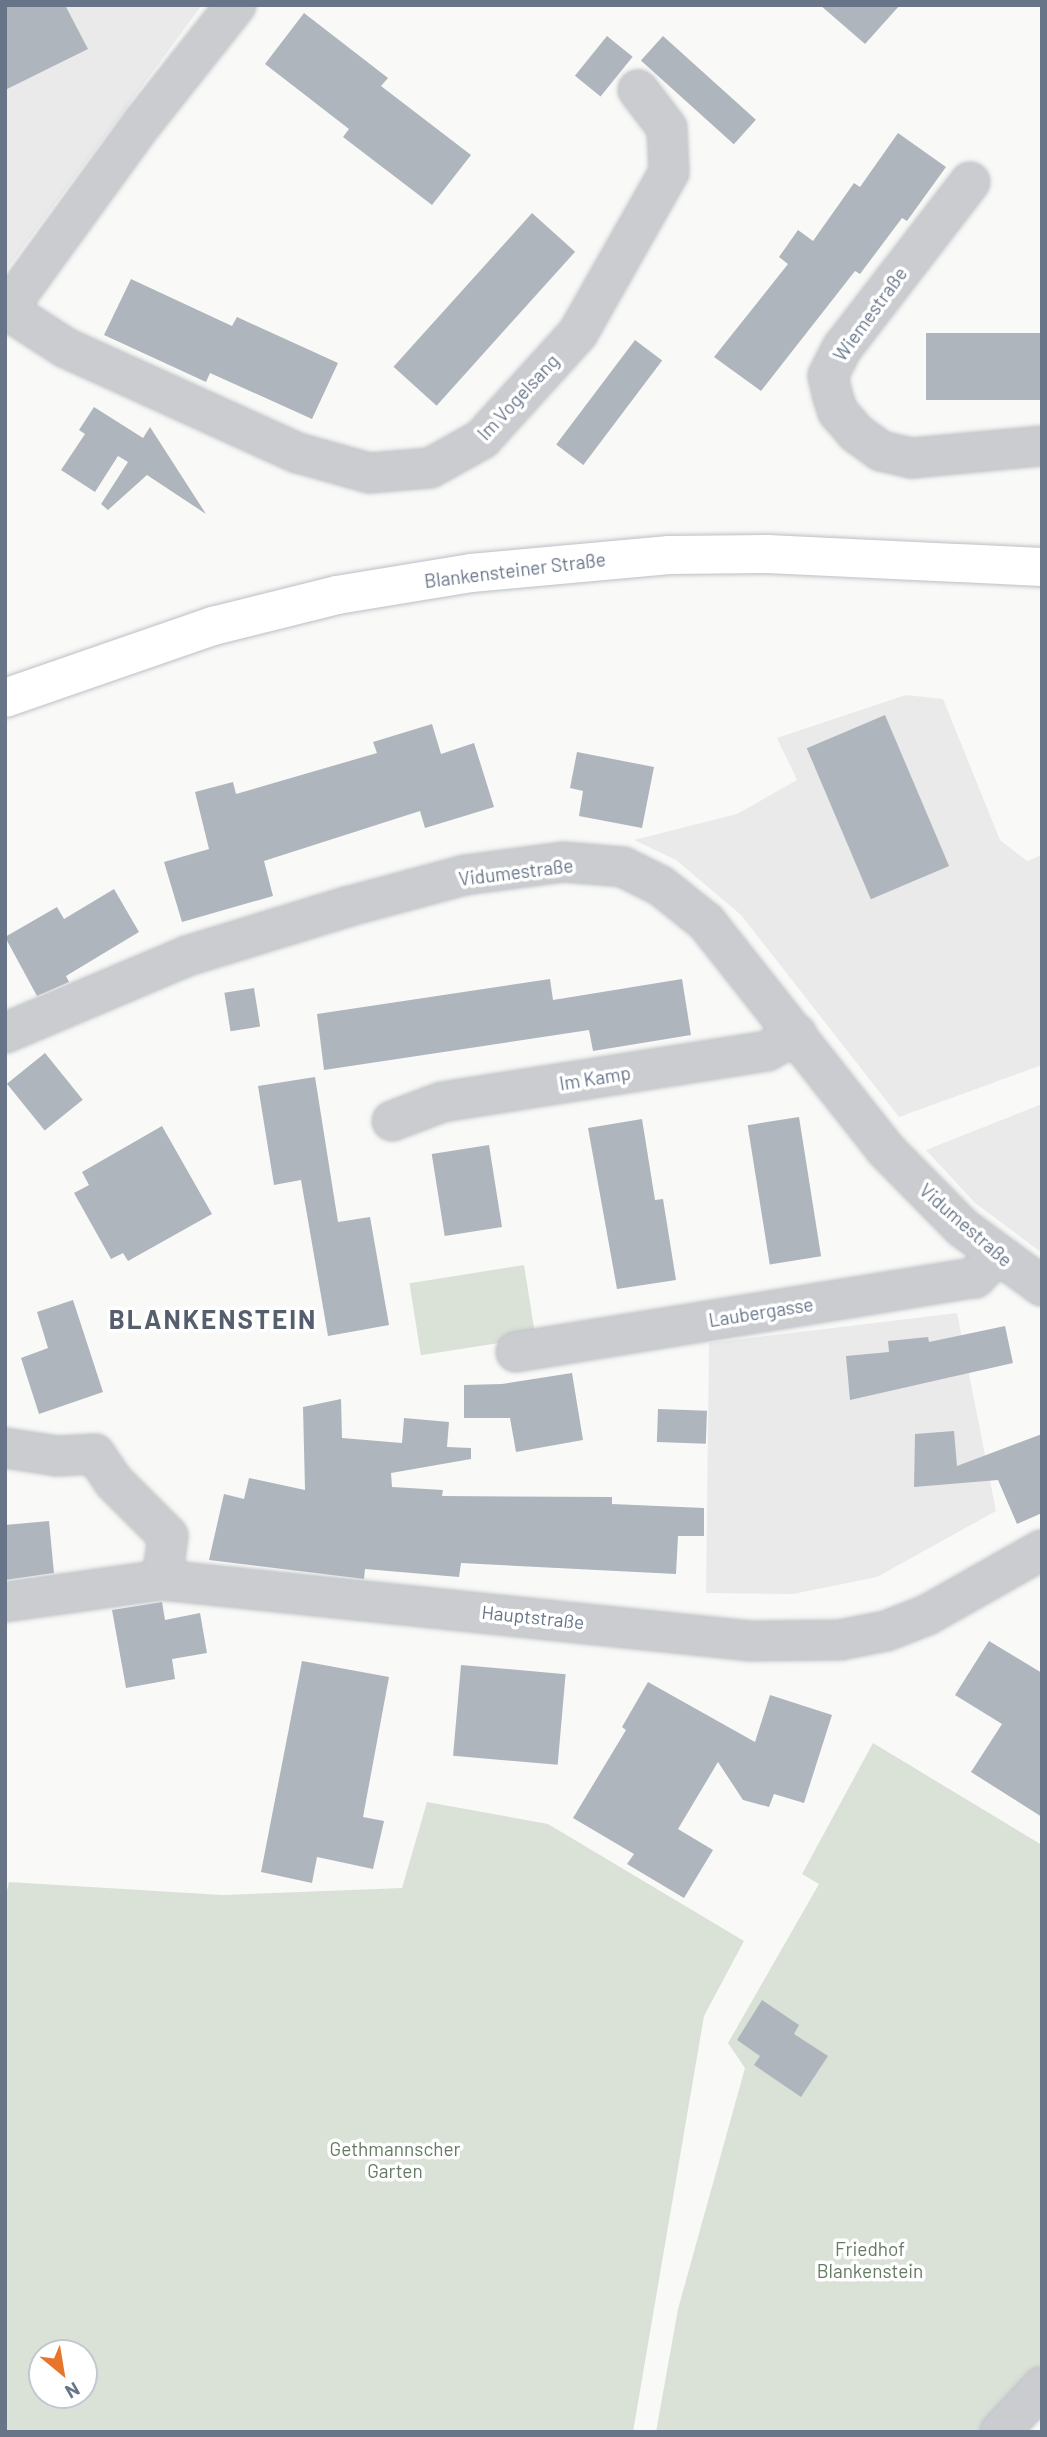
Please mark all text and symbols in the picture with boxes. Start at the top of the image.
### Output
street label: Wiemestraße [828,263,912,365]
street label: Im Vogelsang [473,349,563,445]
street label: Blankensteiner Straße [423,548,607,592]
street label: Vidumestraße [457,854,575,890]
street label: Im Kamp [558,1061,632,1095]
street label: Vidumestraße [915,1179,1017,1271]
street label: Laubergasse [707,1292,815,1332]
district label: BLANKENSTEIN [110,1303,316,1335]
street label: Hauptstraße [481,1600,585,1634]
park label: Gethmannscher Garten [330,2138,460,2182]
park label: Friedhof Blankenstein [817,2238,923,2282]
north arrow [28,2339,98,2409]
text: N [62,2378,84,2404]

